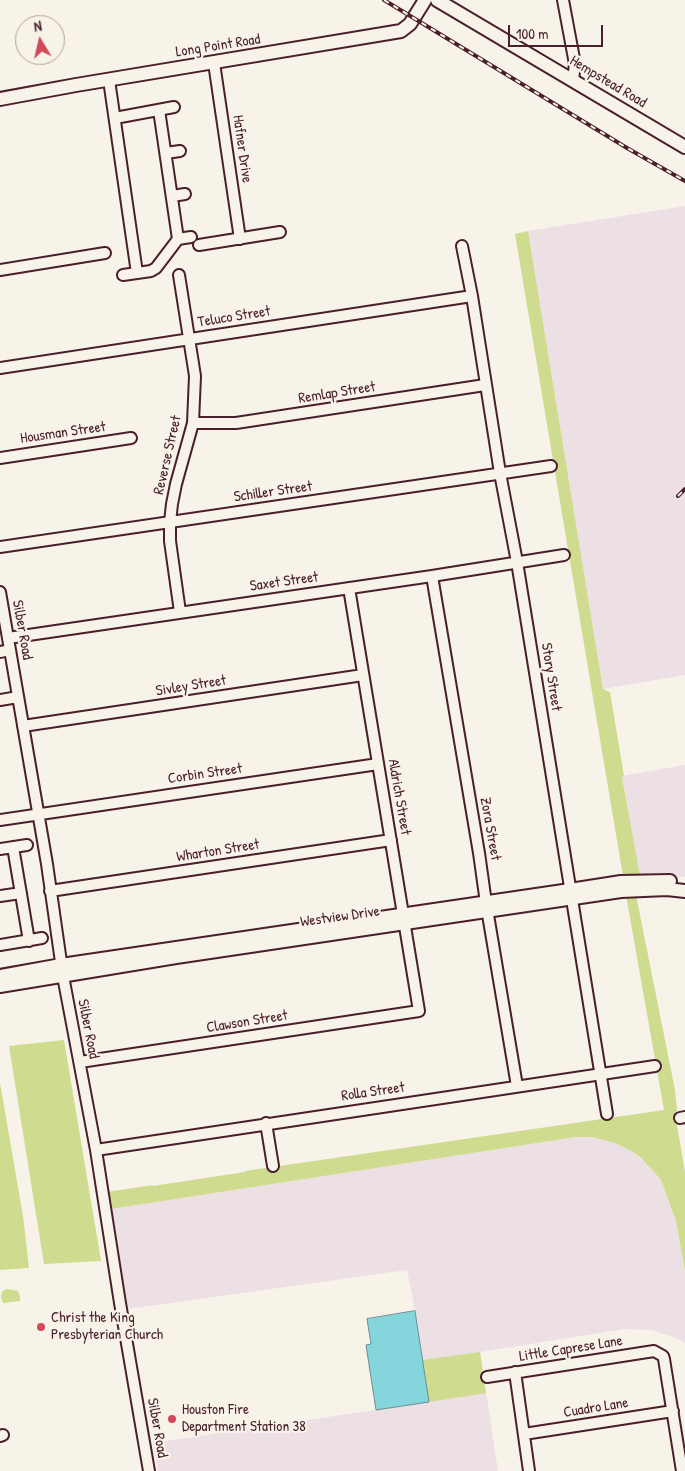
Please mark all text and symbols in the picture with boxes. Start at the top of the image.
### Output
north arrow [15,15,65,65]
scale bar [510,15,605,47]
text: N [33,16,43,36]
text: 100 m [516,23,549,44]
street label: Long Point Road [175,30,261,62]
street label: Hempstead Road [566,52,650,112]
street label: Hafner Drive [228,114,256,184]
street label: Teluco Street [196,302,272,332]
street label: Remlap Street [297,378,377,408]
street label: Reverse Street [150,414,186,496]
street label: Housman Street [19,418,107,448]
street label: Schiller Street [233,478,313,506]
street label: Saxet Street [249,568,319,596]
street label: Silber Road [8,599,36,661]
street label: Story Street [537,642,565,712]
street label: Sivley Street [155,672,227,700]
street label: Aldrich Street [383,758,415,836]
street label: Corbin Street [167,760,243,788]
street label: Zora Street [476,796,504,862]
street label: Wharton Street [175,836,261,866]
street label: Westview Drive [299,903,381,931]
street label: Silber Road [73,998,103,1060]
street label: Clawson Street [205,1007,289,1037]
street label: Rolla Street [340,1079,406,1105]
place label: Christ the King Presbyterian Church [51,1309,163,1344]
marker: Christ the King Presbyterian Church [35,1321,47,1333]
street label: Little Caprese Lane [518,1332,624,1366]
street label: Cuadro Lane [562,1394,630,1422]
street label: Silber Road [143,1397,171,1459]
place label: Houston Fire Department Station 38 [182,1401,306,1436]
marker: Houston Fire Department Station 38 [166,1413,178,1425]

